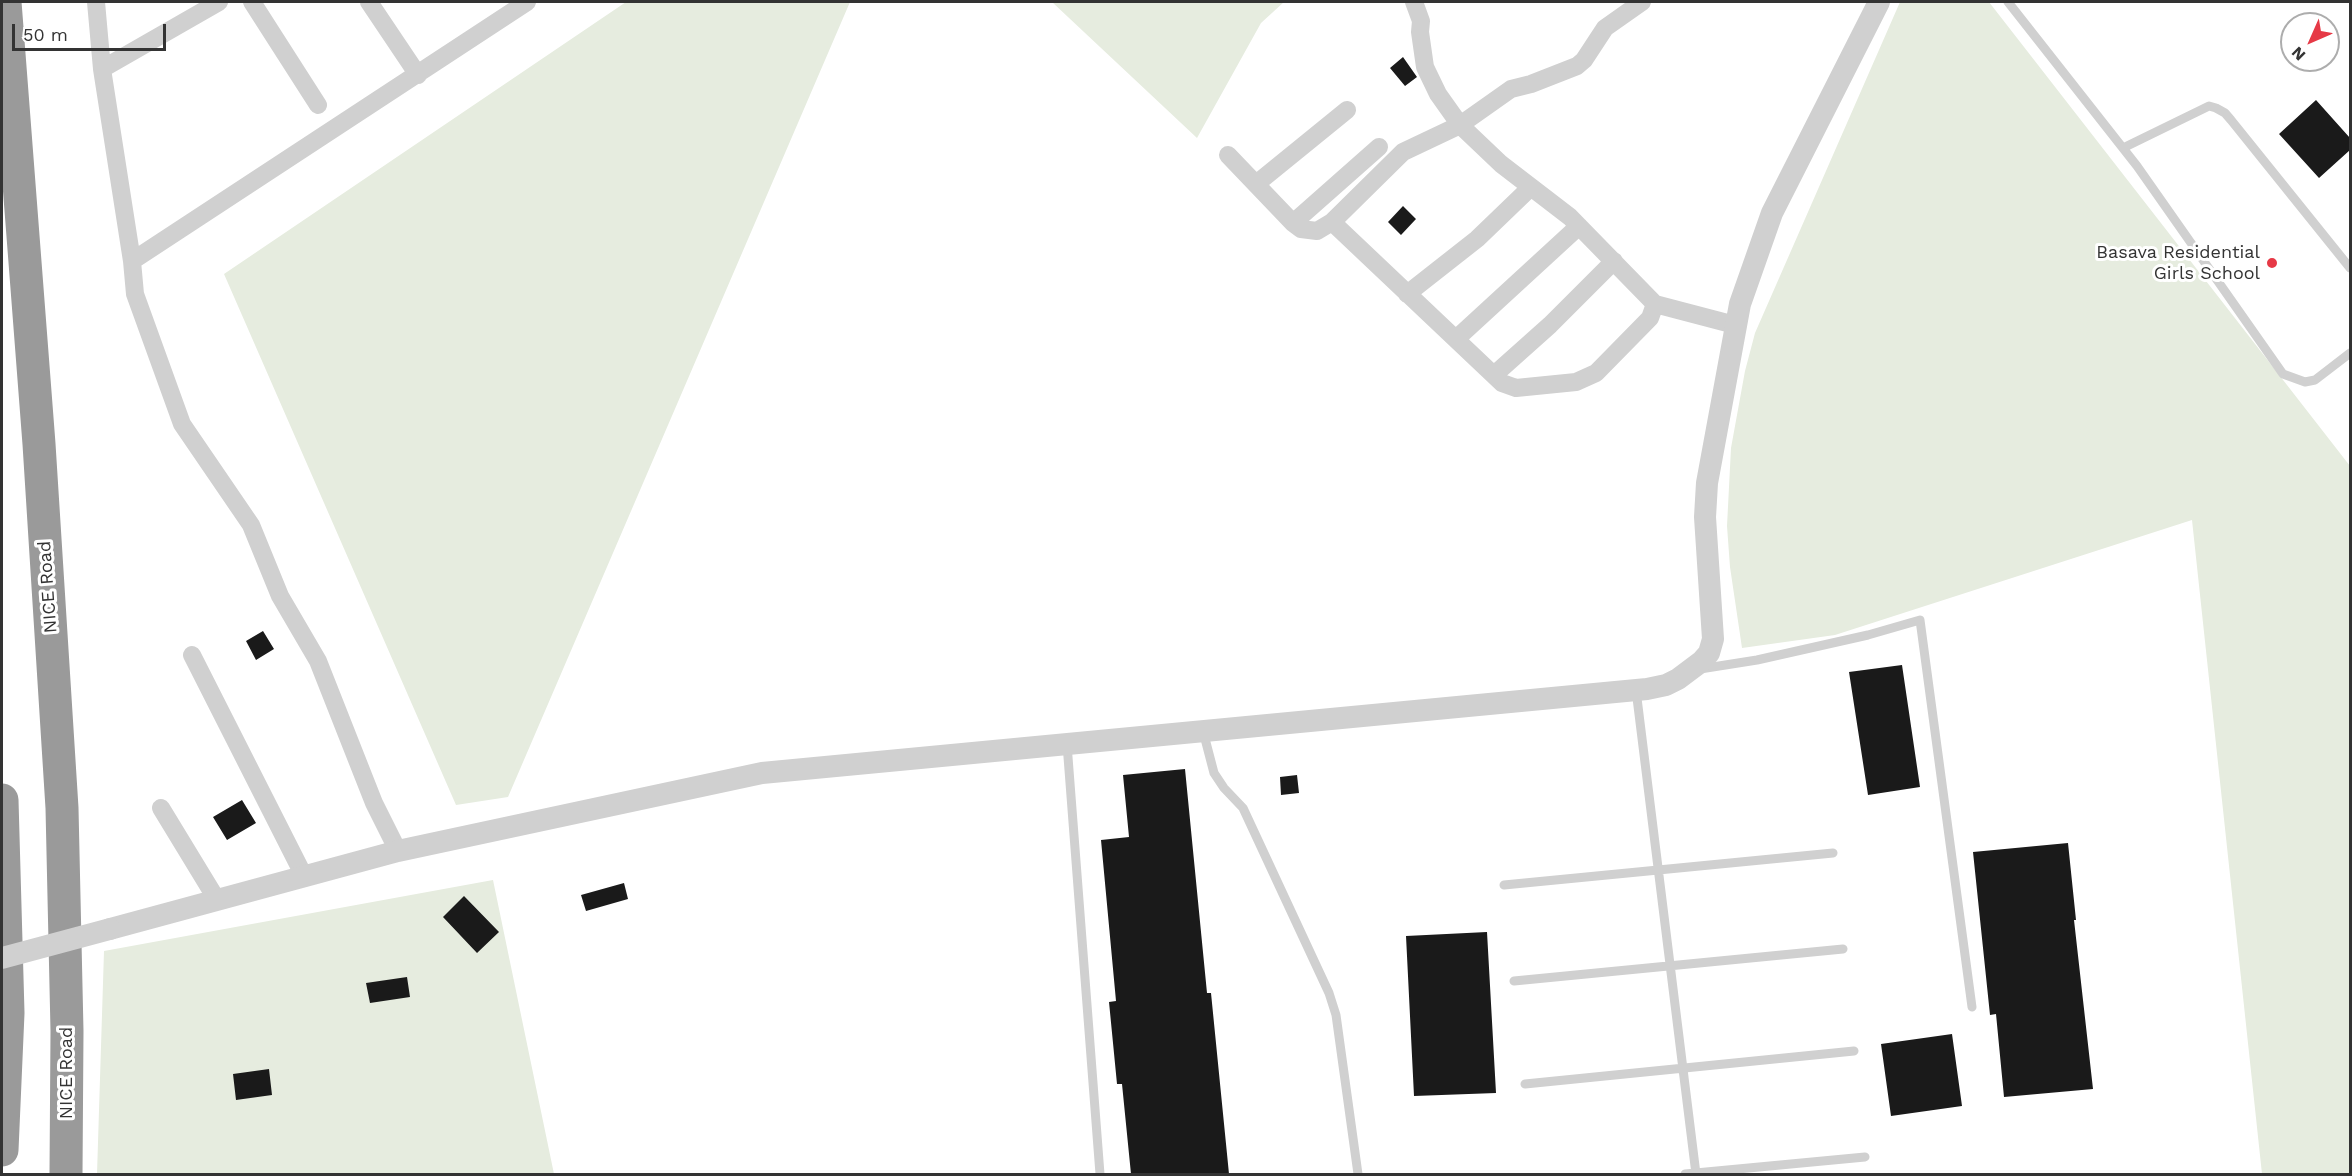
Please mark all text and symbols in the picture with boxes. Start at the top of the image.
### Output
scale bar [15,12,170,50]
north arrow [2280,12,2340,72]
text: 50 m [23,24,68,45]
text: N [2287,43,2309,65]
place label: Basava Residential Girls School [2096,242,2260,284]
marker: Basava Residential Girls School [2265,256,2279,270]
street label: NICE Road [34,540,62,634]
street label: NICE Road [56,1027,78,1119]

